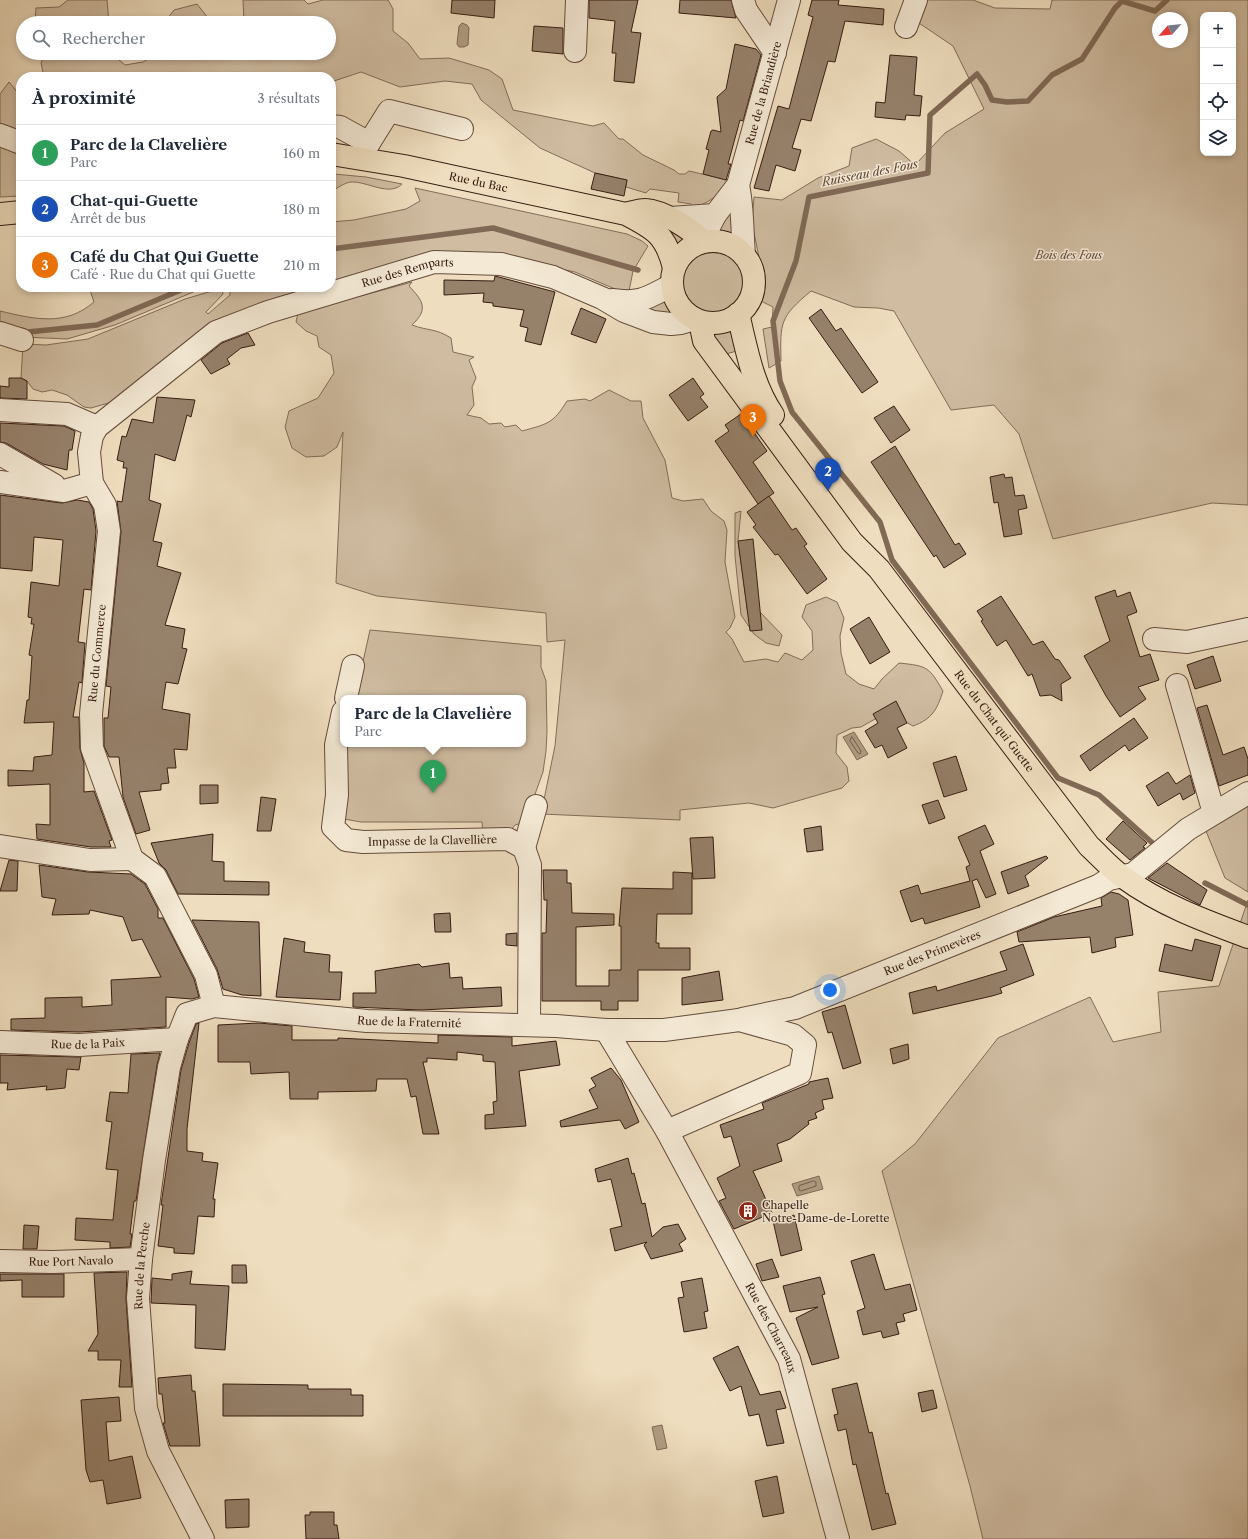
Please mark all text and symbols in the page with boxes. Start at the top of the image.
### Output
north arrow [1152,12,1188,48]
map controls [1200,12,1236,156]
button: + [1200,12,1236,48]
search box [16,16,336,60]
icon: search [30,27,52,49]
text: Rechercher [62,29,145,48]
street label: Rue de la Briandière [742,40,784,146]
button: − [1200,48,1236,84]
button: locate [1200,84,1236,120]
text: À proximité [32,88,136,108]
text: 3 résultats [258,90,320,106]
button: layers [1200,120,1236,156]
text: Parc de la Clavelière [70,135,227,154]
text: 1 [42,145,48,161]
text: 160 m [283,145,320,161]
text: Parc [70,154,97,170]
water label: Ruisseau des Fous [819,156,920,189]
street label: Rue du Bac [448,169,509,195]
text: Chat-qui-Guette [70,191,198,210]
text: 2 [41,201,49,217]
text: 180 m [283,201,320,217]
text: Arrêt de bus [70,210,146,226]
text: Café du Chat Qui Guette [70,247,259,266]
park label: Bois des Fous [1034,248,1103,262]
street label: Rue des Remparts [360,255,454,290]
text: 3 [41,257,49,273]
text: 210 m [283,257,320,273]
text: Café · Rue du Chat qui Guette [70,266,255,282]
pin: 3 [740,404,766,437]
pin: 2 [815,458,841,491]
street label: Rue du Commerce [85,603,109,703]
street label: Rue du Chat qui Guette [951,667,1037,775]
popup [340,695,526,747]
text: Parc de la Clavelière [354,704,512,723]
text: Parc [354,723,382,739]
pin: 1 [420,760,446,793]
street label: Impasse de la Clavellière [368,832,497,849]
street label: Rue des Primevères [882,927,983,979]
your location [820,980,840,1000]
street label: Rue de la Fraternité [356,1013,461,1030]
street label: Rue de la Paix [51,1035,126,1052]
place label: Chapelle Notre-Dame-de-Lorette [762,1198,890,1225]
building icon: Chapelle Notre-Dame-de-Lorette [737,1200,759,1222]
street label: Rue de la Perche [131,1221,153,1310]
street label: Rue Port Navalo [28,1253,114,1269]
street label: Rue des Charreaux [742,1280,800,1375]

